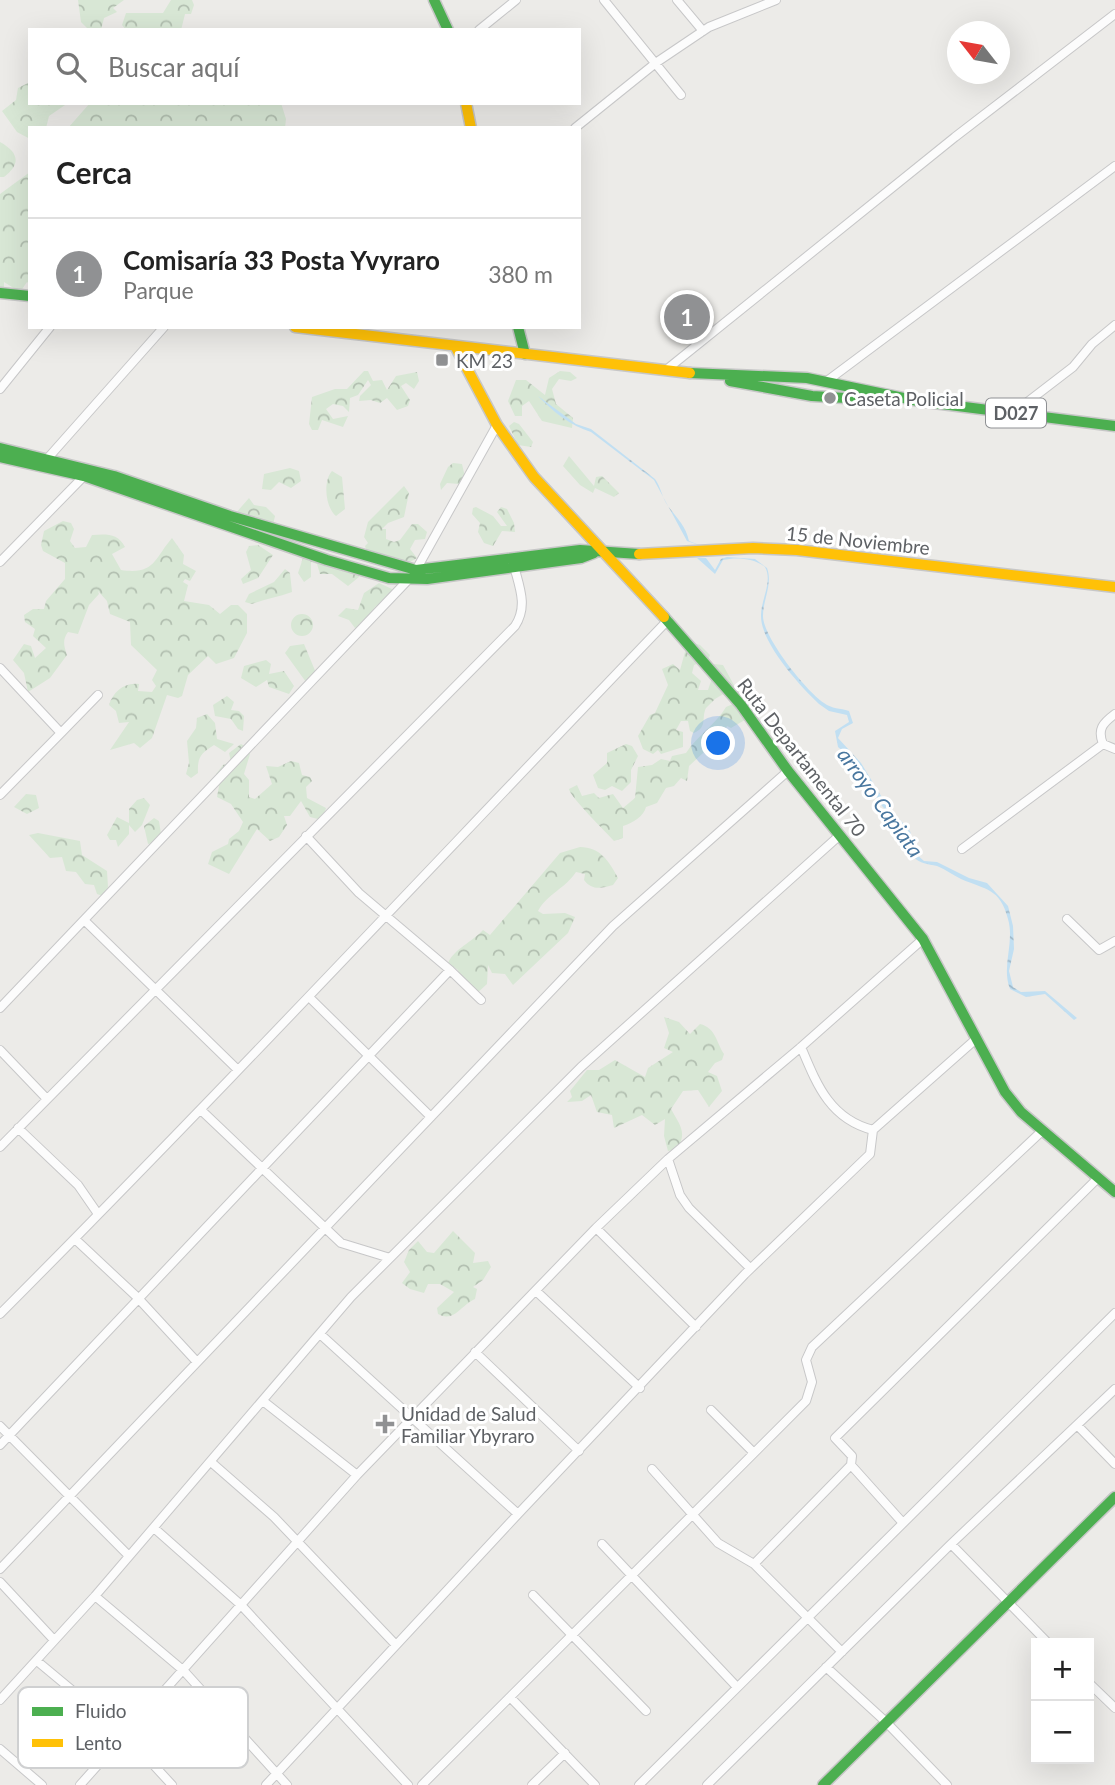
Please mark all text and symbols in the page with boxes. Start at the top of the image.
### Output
north arrow [947,21,1010,84]
search box [28,28,581,105]
icon: search [52,48,90,86]
text: Buscar aquí [108,51,239,83]
text: Cerca [56,154,132,190]
text: Comisaría 33 Posta Yvyraro [123,244,440,276]
text: 1 [72,260,86,288]
text: 380 m [488,260,553,288]
text: Parque [123,276,194,304]
pin: 1 [664,291,710,343]
place label: KM 23 [456,349,513,372]
marker: KM 23 [434,352,450,368]
place label: Caseta Policial [844,387,964,410]
marker: Caseta Policial [822,390,838,406]
road number: D027 [986,398,1046,428]
street label: 15 de Noviembre [785,521,931,559]
street label: Ruta Departamental 70 [733,673,871,841]
your location [701,726,735,760]
water label: arroyo Capiata [833,742,929,862]
place label: Unidad de Salud Familiar Ybyraro [401,1402,536,1447]
marker: Unidad de Salud Familiar Ybyraro [375,1414,395,1434]
map controls [1031,1638,1094,1764]
button: + [1031,1638,1094,1701]
legend [18,1687,248,1768]
text: Fluido [75,1699,127,1722]
button: − [1031,1701,1094,1764]
text: Lento [75,1731,122,1754]

